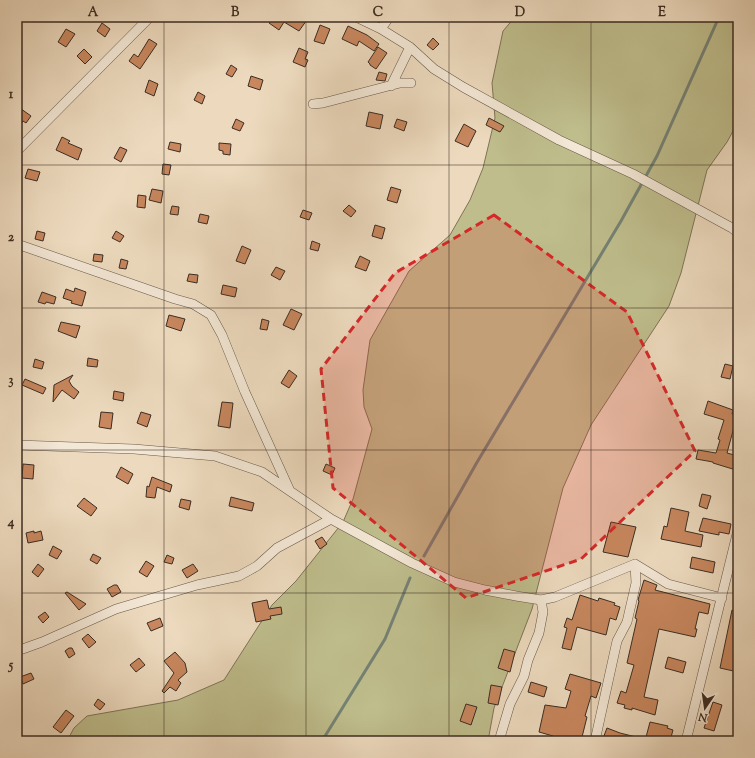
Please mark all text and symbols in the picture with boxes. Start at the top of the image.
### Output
text: A [88,4,99,22]
text: B [231,4,240,22]
text: C [373,4,383,22]
text: D [515,4,525,22]
text: E [658,4,666,22]
text: 1 [9,86,14,104]
text: 2 [8,229,15,247]
text: 3 [8,372,14,390]
text: 4 [7,514,15,532]
text: 5 [8,657,14,675]
north arrow [685,688,725,728]
text: N [697,708,710,726]

